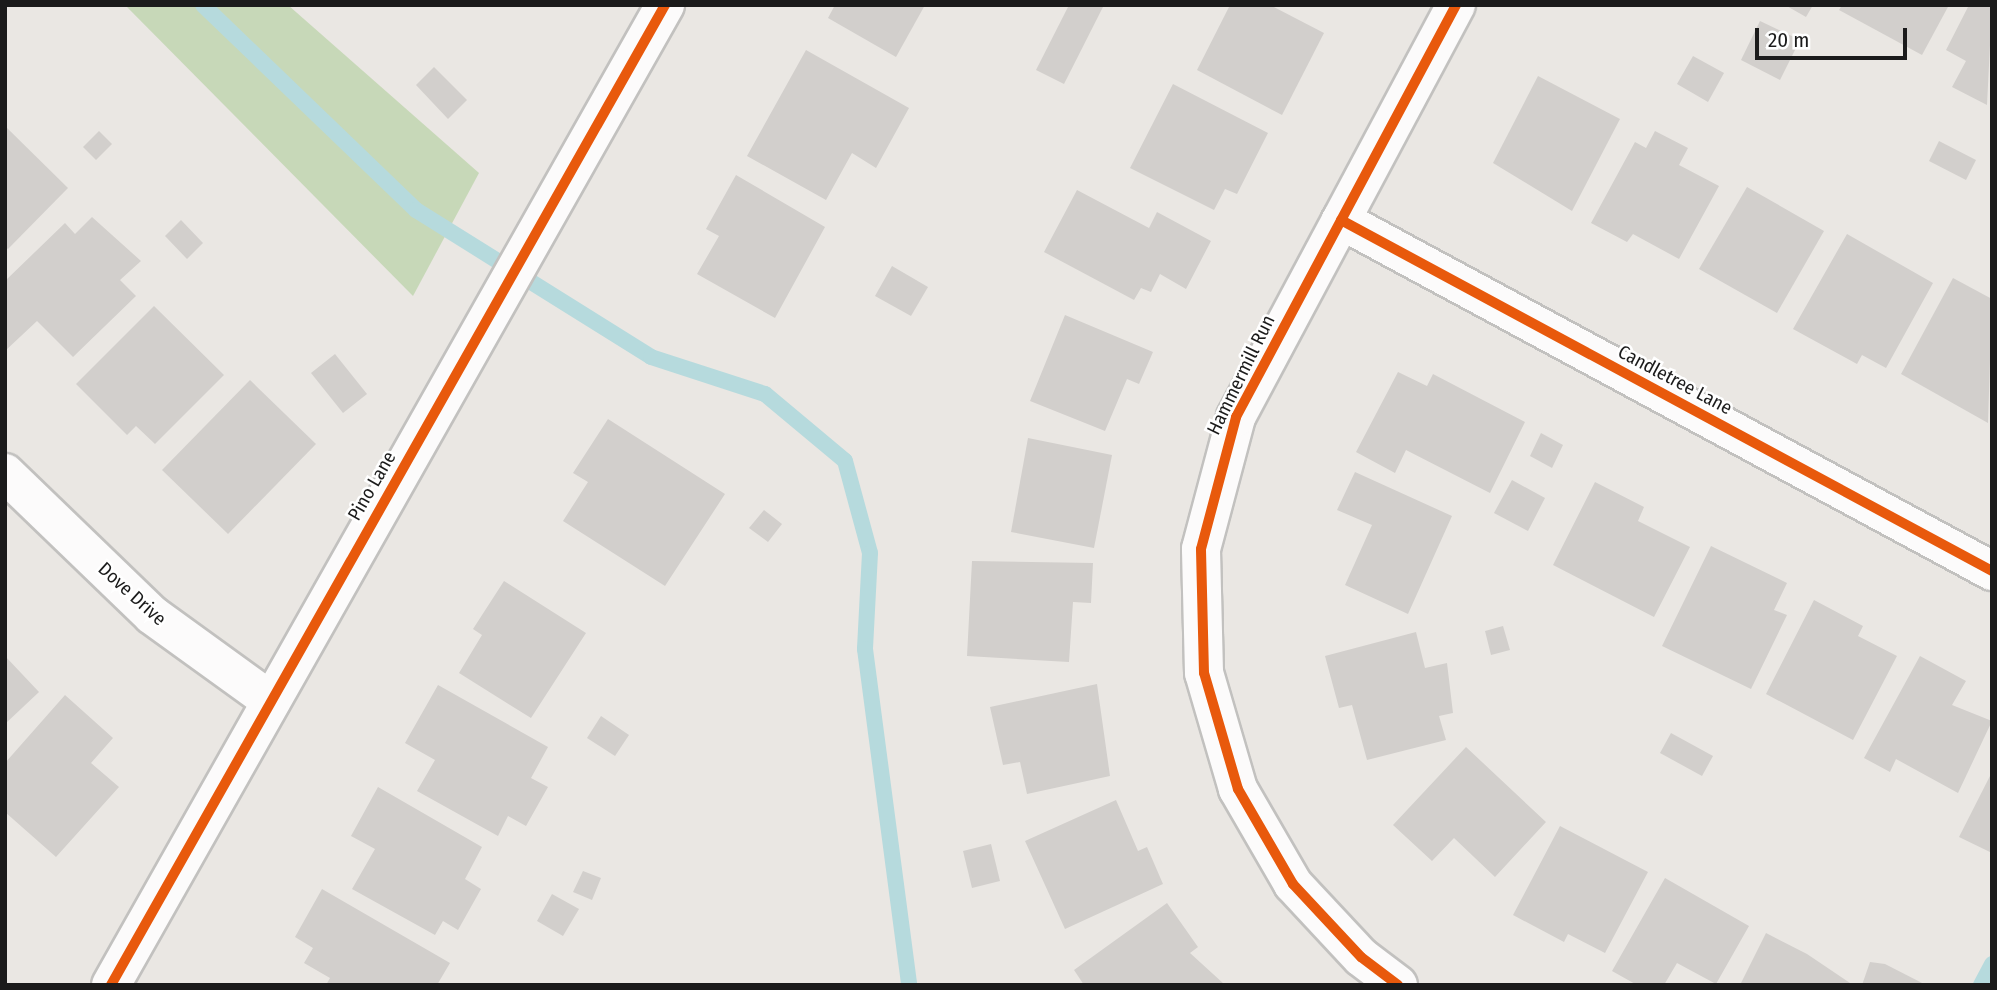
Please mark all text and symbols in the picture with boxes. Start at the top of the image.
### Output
scale bar [1759,14,1911,58]
text: 20 m [1768,27,1809,53]
street label: Hammermill Run [1202,311,1280,439]
street label: Candletree Lane [1614,340,1736,420]
street label: Pino Lane [343,447,401,525]
street label: Dove Drive [93,558,171,630]

